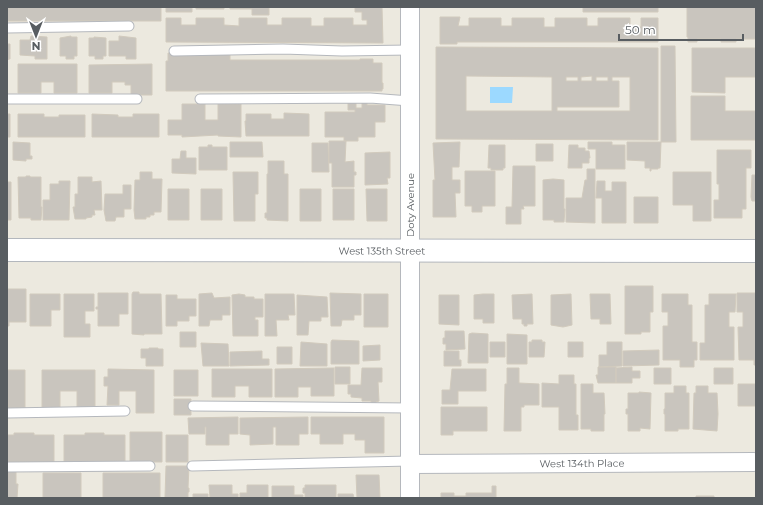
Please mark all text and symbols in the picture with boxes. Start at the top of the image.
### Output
north arrow [16,16,56,56]
scale bar [619,16,743,42]
text: 50 m [625,22,656,37]
text: N [32,39,40,53]
street label: Doty Avenue [404,173,417,237]
street label: West 135th Street [339,244,425,258]
street label: West 134th Place [540,457,624,470]

